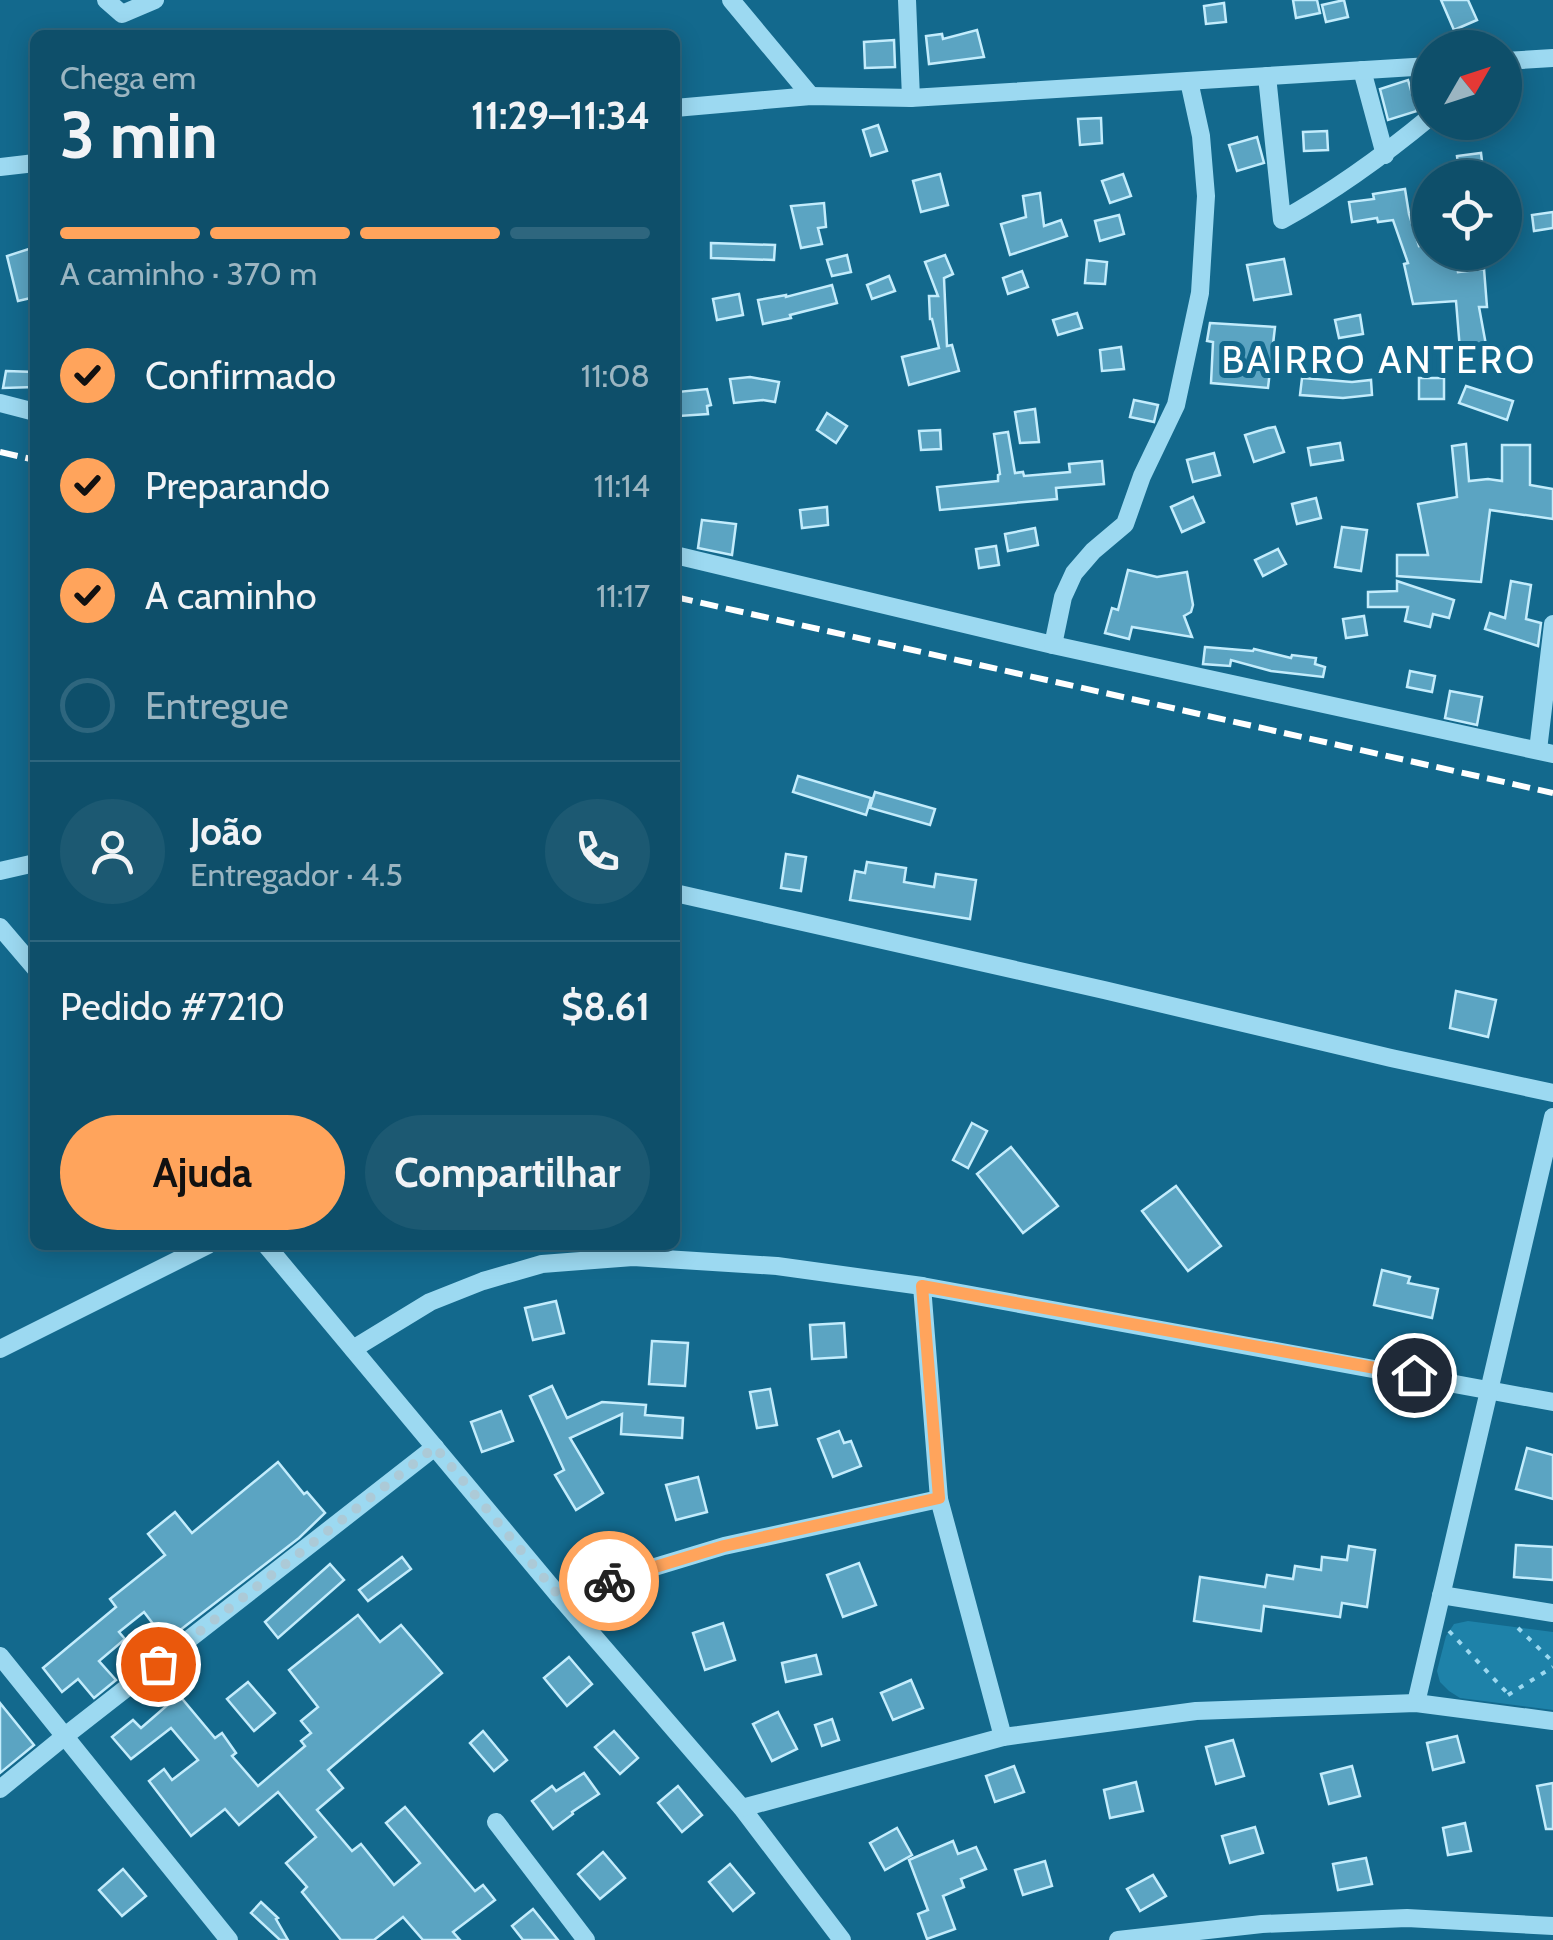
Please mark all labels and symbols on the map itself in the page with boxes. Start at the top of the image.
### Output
north arrow [1412,30,1522,140]
district label: BAIRRO ANTERO [1221,336,1537,383]
pin [1372,1333,1457,1418]
courier [559,1531,659,1631]
pin [116,1622,201,1707]

